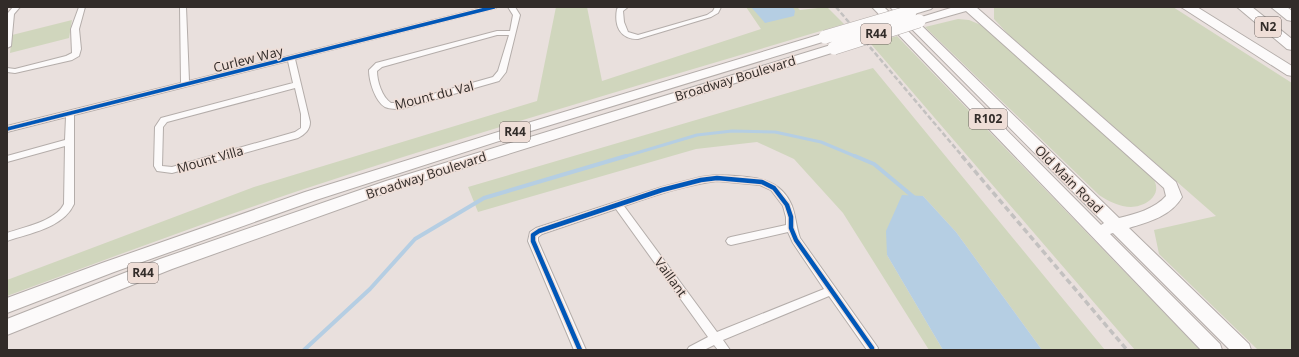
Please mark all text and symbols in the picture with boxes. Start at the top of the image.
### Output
road number: N2 [1255,17,1281,37]
road number: R44 [861,24,891,44]
street label: Curlew Way [211,42,285,76]
street label: Broadway Boulevard [672,51,798,105]
street label: Mount du Val [393,76,475,114]
road number: R102 [969,109,1007,129]
road number: R44 [500,122,530,142]
street label: Mount Villa [175,141,245,177]
street label: Old Main Road [1031,141,1107,217]
street label: Broadway Boulevard [363,147,489,203]
street label: Vaillant [651,254,692,301]
road number: R44 [128,263,158,283]

